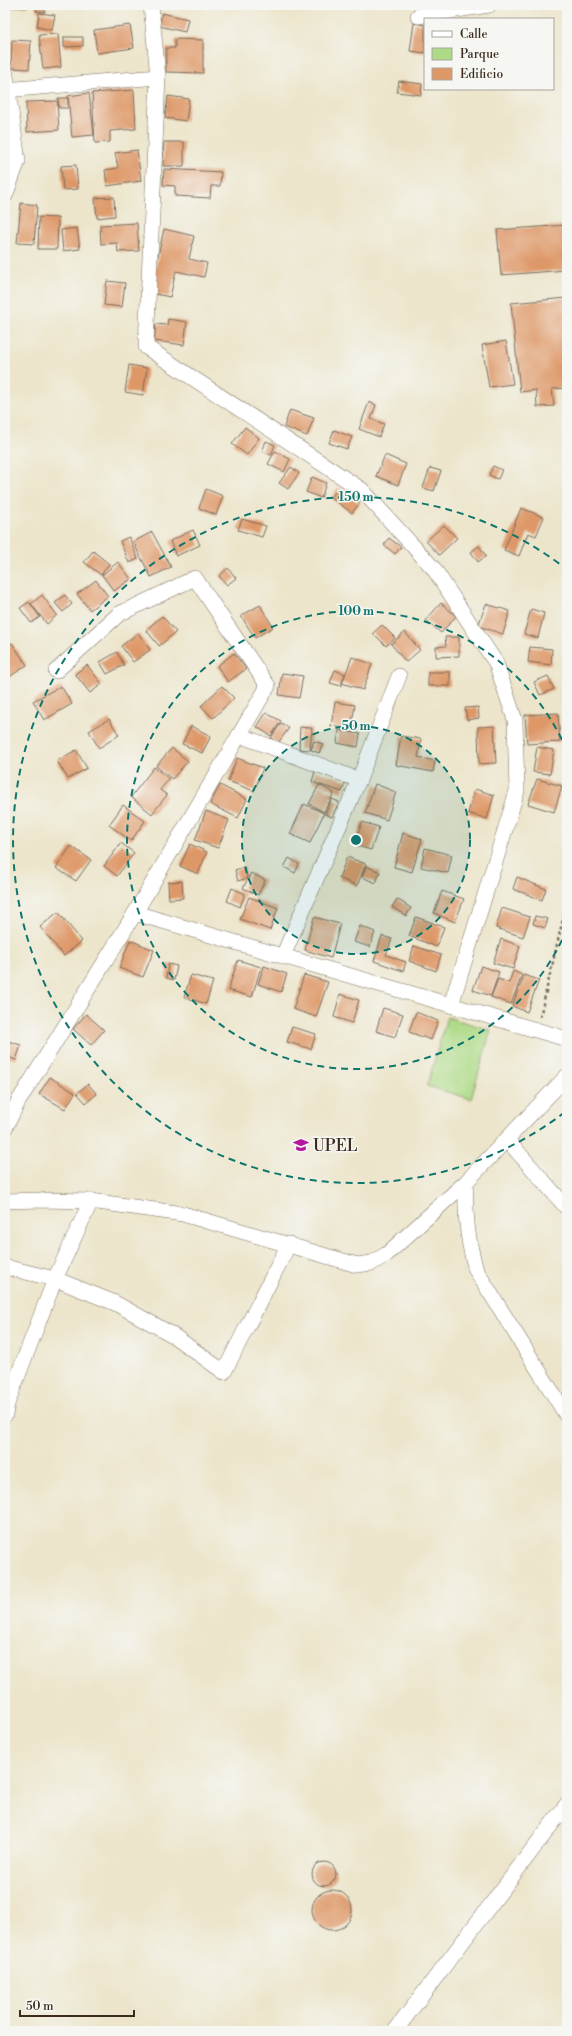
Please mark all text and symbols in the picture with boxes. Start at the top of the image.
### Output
legend [424,18,554,90]
text: Calle [460,27,487,42]
text: Parque [460,47,499,62]
text: Edificio [460,67,503,82]
text: 150 m [339,490,373,505]
text: 100 m [338,604,374,619]
text: 50 m [341,719,371,734]
centre of rings [349,833,363,847]
school or university icon: UPEL [292,1136,310,1154]
place label: UPEL [313,1136,358,1156]
scale bar [20,1992,134,2018]
text: 50 m [26,1999,54,2014]

